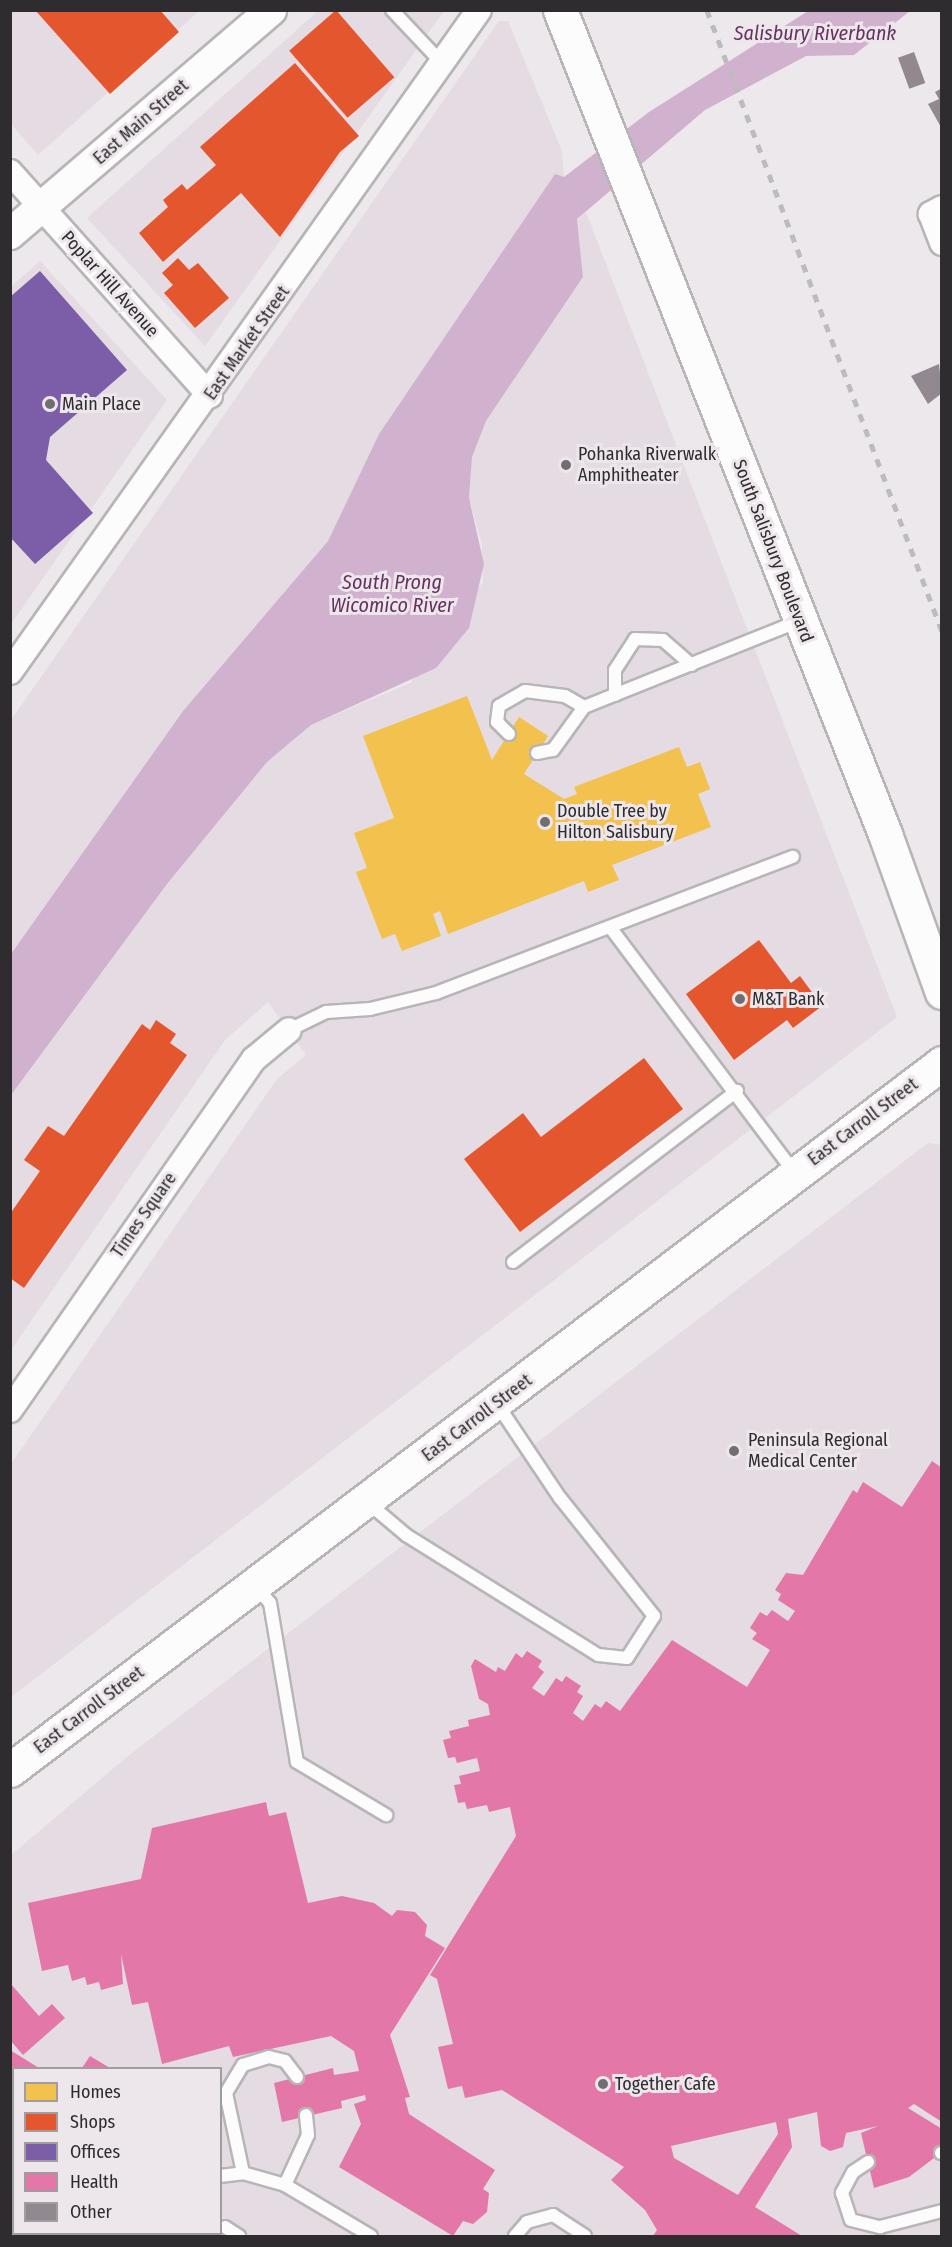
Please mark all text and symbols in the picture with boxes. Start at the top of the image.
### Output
water label: Salisbury Riverbank [734,21,896,45]
street label: East Main Street [89,75,193,169]
street label: Poplar Hill Avenue [57,227,163,341]
street label: East Market Street [200,282,294,404]
place label: Main Place [62,393,141,415]
marker: Main Place [43,397,57,411]
place label: Pohanka Riverwalk Amphitheater [578,444,716,486]
street label: South Salisbury Boulevard [728,457,818,645]
marker: Pohanka Riverwalk Amphitheater [559,458,573,472]
water label: South Prong Wicomico River [330,570,454,617]
place label: Double Tree by Hilton Salisbury [557,801,674,844]
marker: Double Tree by Hilton Salisbury [538,815,552,829]
place label: M&T Bank [752,988,824,1010]
marker: M&T Bank [733,992,747,1006]
street label: East Carroll Street [804,1074,922,1170]
street label: Times Square [107,1168,181,1262]
street label: East Carroll Street [418,1370,536,1466]
place label: Peninsula Regional Medical Center [748,1430,888,1472]
marker: Peninsula Regional Medical Center [725,1442,743,1460]
street label: East Carroll Street [30,1662,148,1758]
legend [12,2067,222,2235]
place label: Together Cafe [615,2073,716,2095]
marker: Together Cafe [596,2077,610,2091]
text: Homes [70,2081,121,2103]
text: Shops [70,2111,115,2133]
text: Offices [70,2141,120,2163]
text: Health [70,2171,118,2193]
text: Other [70,2201,112,2223]

